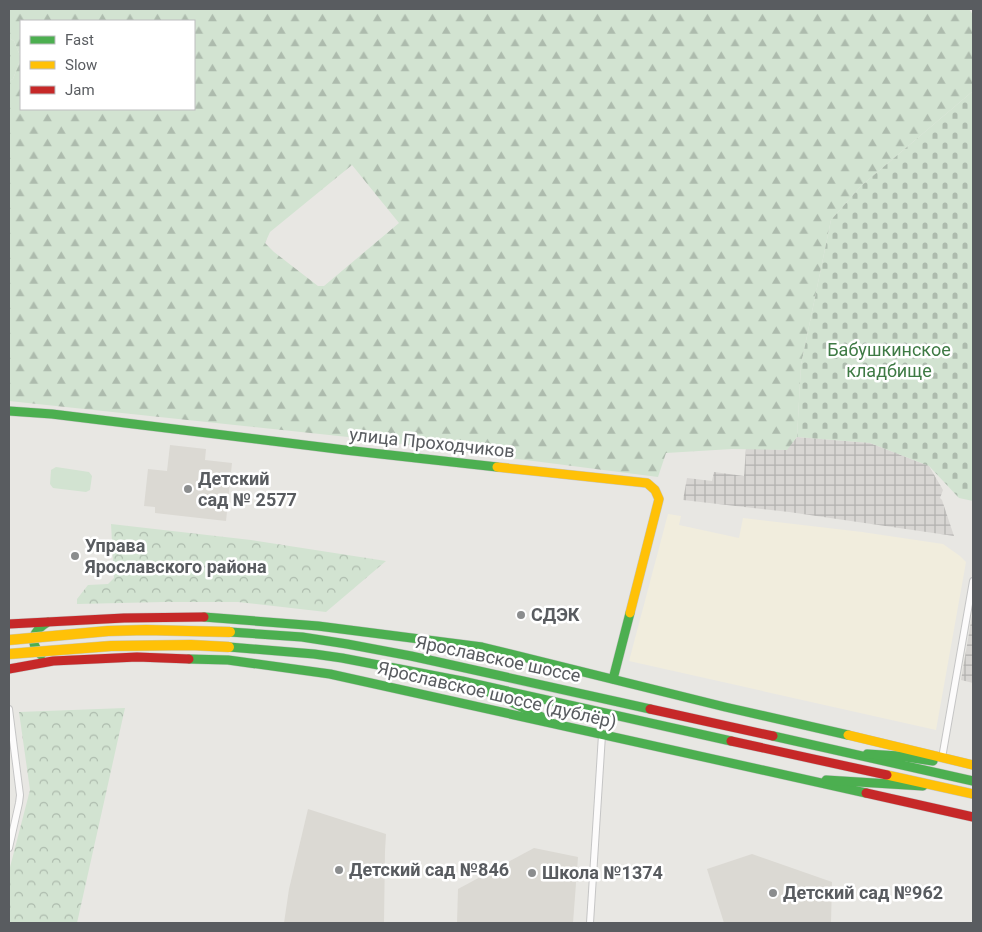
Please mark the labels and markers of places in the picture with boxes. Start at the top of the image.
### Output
place label: Детский сад № 2577 [198,468,297,510]
marker: Детский сад № 2577 [182,483,194,495]
place label: Управа Ярославского района [84,535,267,577]
marker: Управа Ярославского района [69,550,81,562]
place label: СДЭК [531,604,580,625]
marker: СДЭК [515,609,527,621]
place label: Детский сад №846 [349,859,509,880]
place label: Школа №1374 [542,862,663,883]
marker: Детский сад №846 [333,864,345,876]
marker: Школа №1374 [526,867,538,879]
place label: Детский сад №962 [783,882,943,903]
marker: Детский сад №962 [767,887,779,899]

